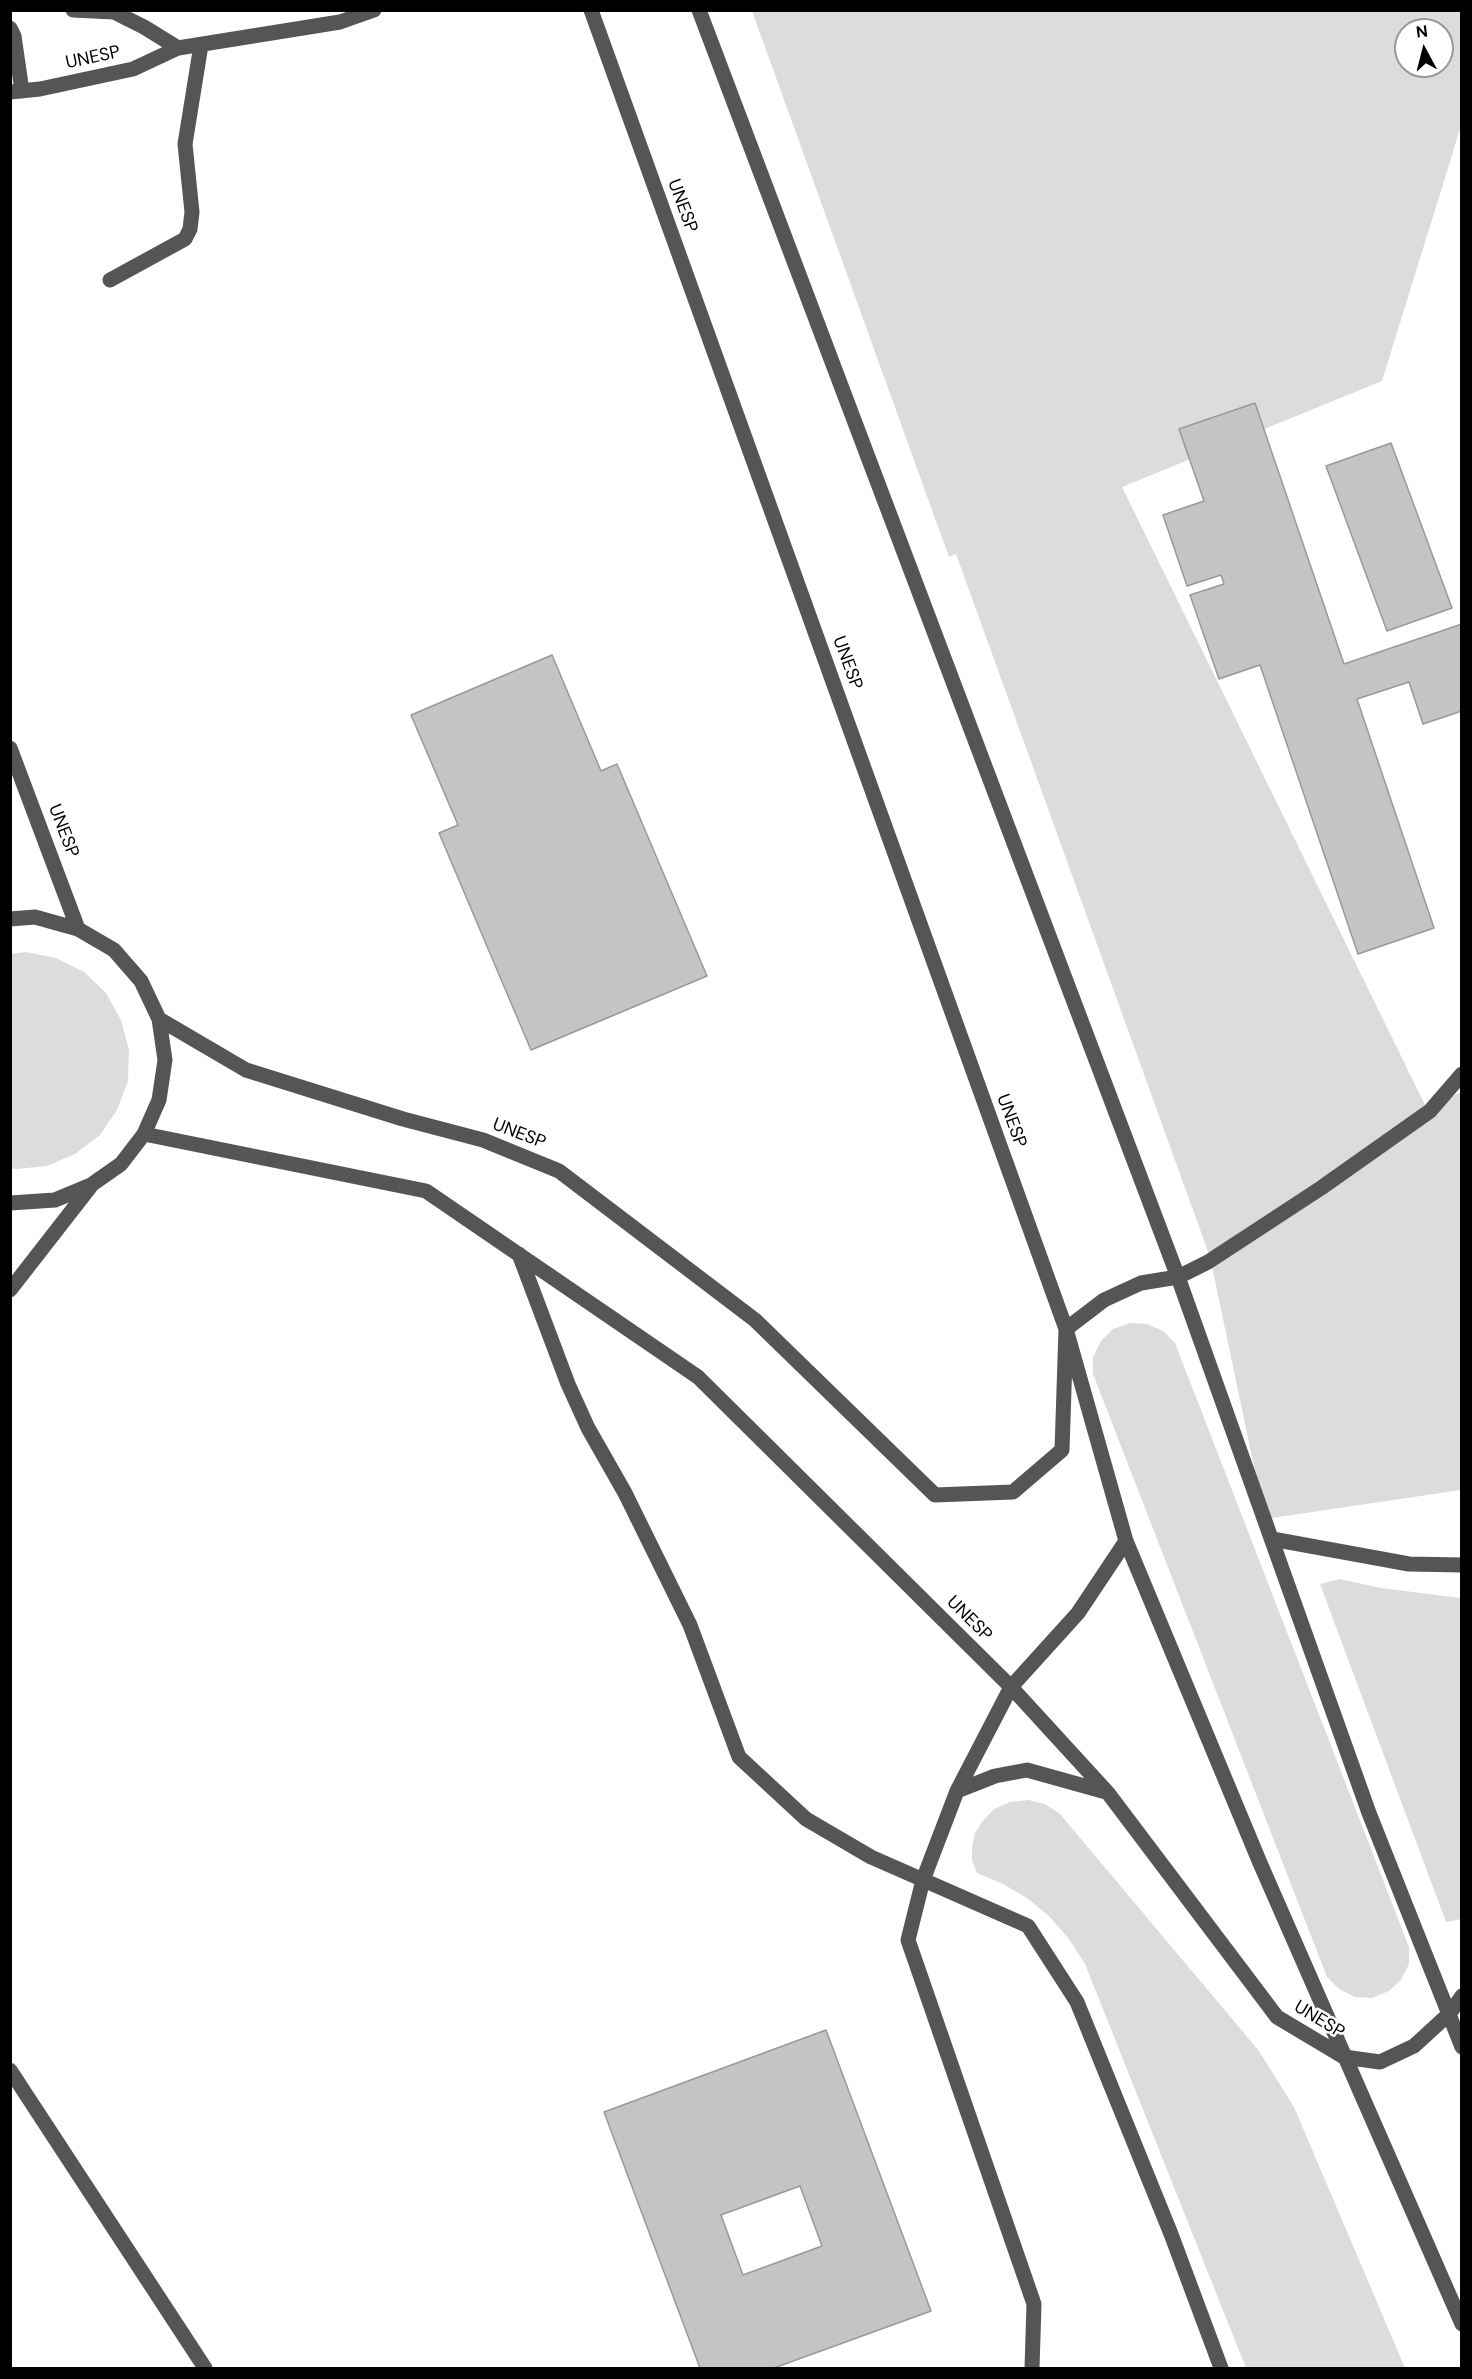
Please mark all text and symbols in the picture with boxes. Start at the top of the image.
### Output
north arrow [1394,18,1454,78]
text: N [1415,20,1429,43]
street label: UNESP [64,42,122,74]
street label: UNESP [662,176,702,236]
street label: UNESP [827,633,867,693]
street label: UNESP [43,801,83,861]
street label: UNESP [991,1091,1031,1151]
street label: UNESP [489,1114,549,1154]
street label: UNESP [942,1592,996,1646]
street label: UNESP [1290,1997,1348,2043]

